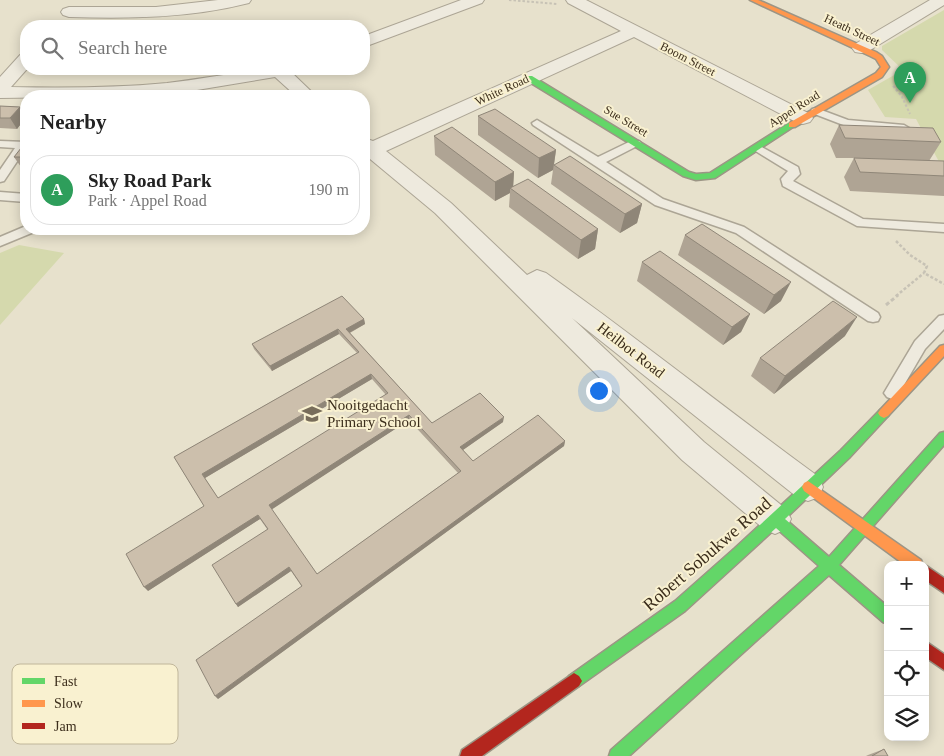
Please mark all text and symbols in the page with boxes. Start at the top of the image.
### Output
street label: Heath Street [822,11,883,49]
search box [20,20,370,75]
icon: search [38,34,66,62]
text: Search here [78,37,167,58]
street label: Boom Street [658,39,719,79]
pin: A [894,62,926,103]
street label: White Road [473,71,531,109]
street label: Appel Road [766,88,822,130]
street label: Sue Street [601,102,651,140]
text: Nearby [40,110,107,134]
text: Sky Road Park [88,170,212,191]
text: A [51,181,63,198]
text: 190 m [309,181,349,198]
text: Park · Appel Road [88,192,207,209]
street label: Heilbot Road [594,319,668,381]
your location [586,378,612,404]
place label: Nooitgedacht Primary School [327,397,421,430]
school or university icon: Nooitgedacht Primary School [301,403,323,425]
street label: Robert Sobukwe Road [639,493,775,615]
map controls [884,561,929,741]
button: + [884,561,929,606]
button: − [884,606,929,651]
button: locate [884,651,929,696]
legend [12,664,178,744]
text: Fast [54,674,77,689]
text: Slow [54,696,84,711]
button: layers [884,696,929,741]
text: Jam [54,719,77,734]

